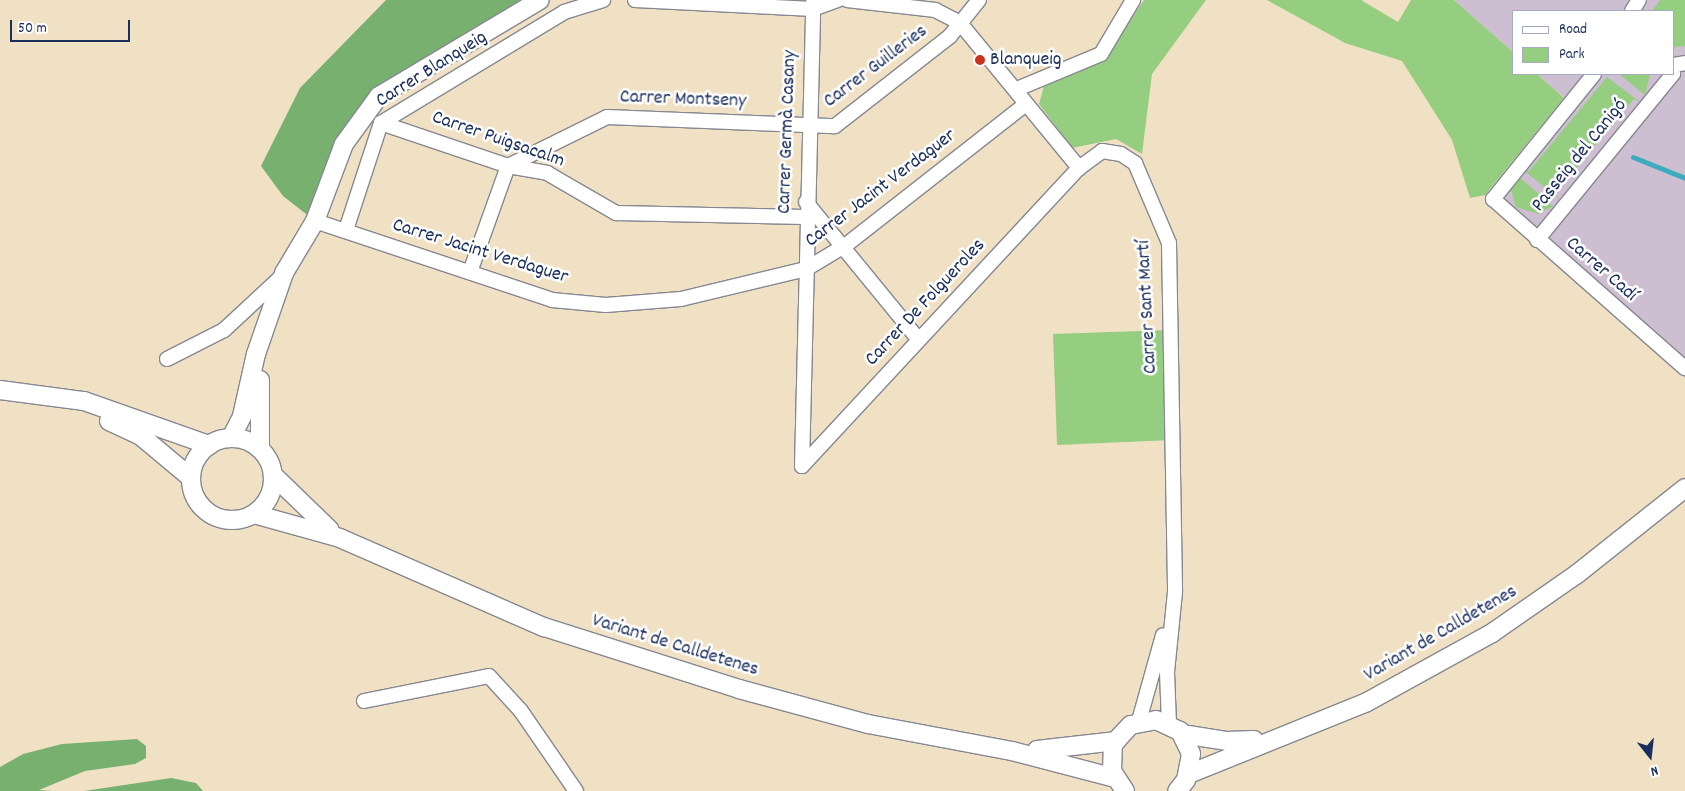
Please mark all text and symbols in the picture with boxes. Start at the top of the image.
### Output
scale bar [12,10,132,42]
legend [1512,10,1675,75]
text: 50 m [18,18,47,40]
text: Road [1559,19,1587,41]
street label: Carrer Guilleries [819,20,933,114]
street label: Carrer Blanqueig [372,26,492,114]
text: Park [1559,44,1585,66]
place label: Blanqueig [990,48,1062,72]
street label: Carrer Germà Casany [773,50,803,214]
marker: Blanqueig [974,54,986,66]
street label: Carrer Montseny [619,86,747,114]
street label: Passeig del Canigó [1527,95,1633,217]
street label: Carrer Puigsacalm [429,106,567,174]
street label: Carrer Jacint Verdaguer [801,124,961,254]
street label: Carrer Jacint Verdaguer [389,214,571,290]
street label: Carrer Cadí [1560,232,1642,308]
street label: Carrer De Folgueroles [861,234,991,372]
street label: Carrer Sant Martí [1133,240,1163,374]
street label: Variant de Calldetenes [1360,580,1522,688]
street label: Variant de Calldetenes [589,609,761,683]
north arrow [1625,731,1675,781]
text: N [1648,760,1660,781]

